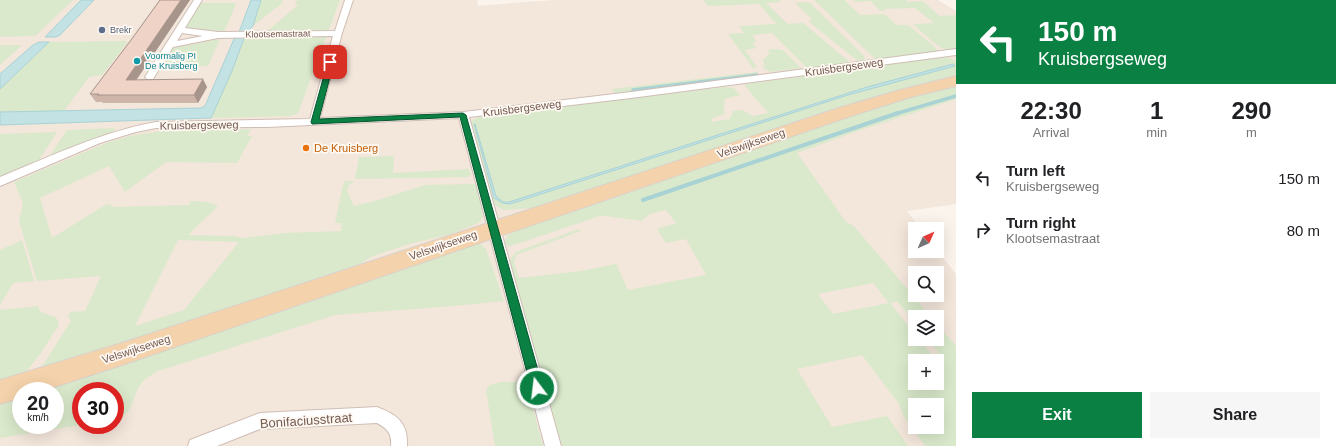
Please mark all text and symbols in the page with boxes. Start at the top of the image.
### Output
icon: left [972,16,1024,68]
text: 150 m [1038,16,1117,47]
marker: Brekr [97,25,107,35]
place label: Brekr [110,25,132,35]
street label: Klootsemastraat [245,28,311,40]
pin [313,45,347,79]
text: Kruisbergseweg [1038,49,1167,69]
place label: Voormalig PI De Kruisberg [145,51,198,71]
icon: arrive [319,51,341,73]
marker: Voormalig PI De Kruisberg [132,56,142,66]
street label: Kruisbergseweg [804,56,884,78]
street label: Kruisbergseweg [482,97,562,119]
text: 22:30 [1020,97,1082,124]
text: 1 [1150,97,1163,124]
text: 290 [1232,97,1272,124]
street label: Kruisbergseweg [159,118,239,132]
text: Arrival [1033,125,1070,140]
text: min [1146,125,1167,140]
text: m [1246,125,1257,140]
street label: Velswijkseweg [716,126,786,160]
place label: De Kruisberg [314,142,378,154]
marker: De Kruisberg [301,143,311,153]
text: Turn left [1006,162,1065,179]
icon: left [972,167,994,189]
text: 150 m [1278,170,1320,187]
text: Kruisbergseweg [1006,179,1099,194]
text: Turn right [1006,214,1076,231]
icon: right [972,219,994,241]
north arrow [908,222,944,258]
map controls [908,222,944,434]
text: 80 m [1287,222,1320,239]
street label: Velswijkseweg [408,228,478,262]
text: Klootsemastraat [1006,231,1100,246]
button: search [908,266,944,302]
button: layers [908,310,944,346]
street label: Velswijkseweg [100,332,172,366]
button: + [908,354,944,390]
position arrow [516,367,558,409]
speed limit sign: 30 [72,382,124,434]
text: 20 [27,392,49,414]
button: Exit [972,392,1142,438]
button: Share [1150,392,1320,438]
button: − [908,398,944,434]
street label: Bonifaciusstraat [259,410,353,431]
text: km/h [27,412,49,423]

